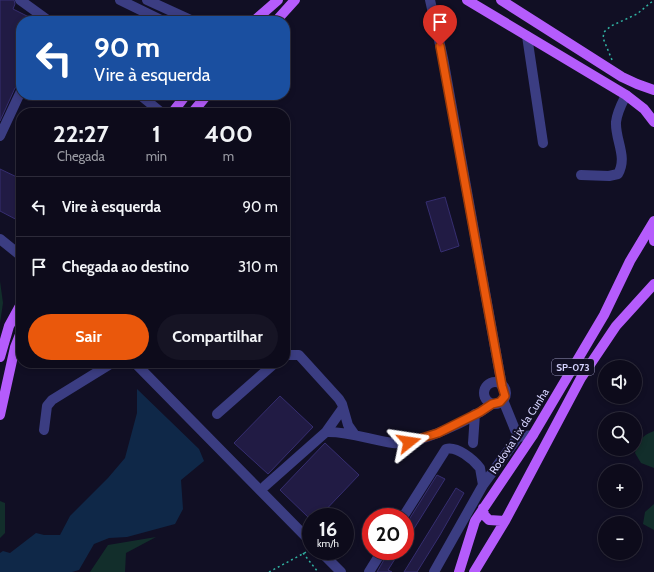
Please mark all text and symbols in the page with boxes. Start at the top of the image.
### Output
pin [423,5,457,46]
icon: arrive [429,11,451,33]
text: 90 m [94,30,160,64]
icon: left [28,32,80,84]
text: Vire à esquerda [94,64,210,86]
text: 22:27 [53,119,109,148]
text: 1 [152,119,161,148]
text: 400 [204,119,253,148]
text: Chegada [57,148,105,164]
text: min [146,148,167,164]
text: m [223,148,234,164]
icon: left [28,196,50,218]
text: Vire à esquerda [62,198,161,216]
text: 90 m [242,198,278,216]
icon: arrive [28,256,50,278]
text: Chegada ao destino [62,258,189,276]
text: 310 m [238,258,278,276]
button: Sair [28,314,149,360]
button: Compartilhar [157,314,278,360]
road number: SP-073 [552,359,594,375]
map controls [598,360,642,560]
button: sound [598,360,642,404]
street label: Rodovia Lix da Cunha [486,385,552,476]
button: search [598,412,642,456]
position arrow [388,421,430,463]
button: + [598,464,642,508]
speed limit sign: 20 [362,508,414,560]
button: − [598,516,642,560]
text: 16 [319,517,337,541]
text: km/h [317,537,339,550]

